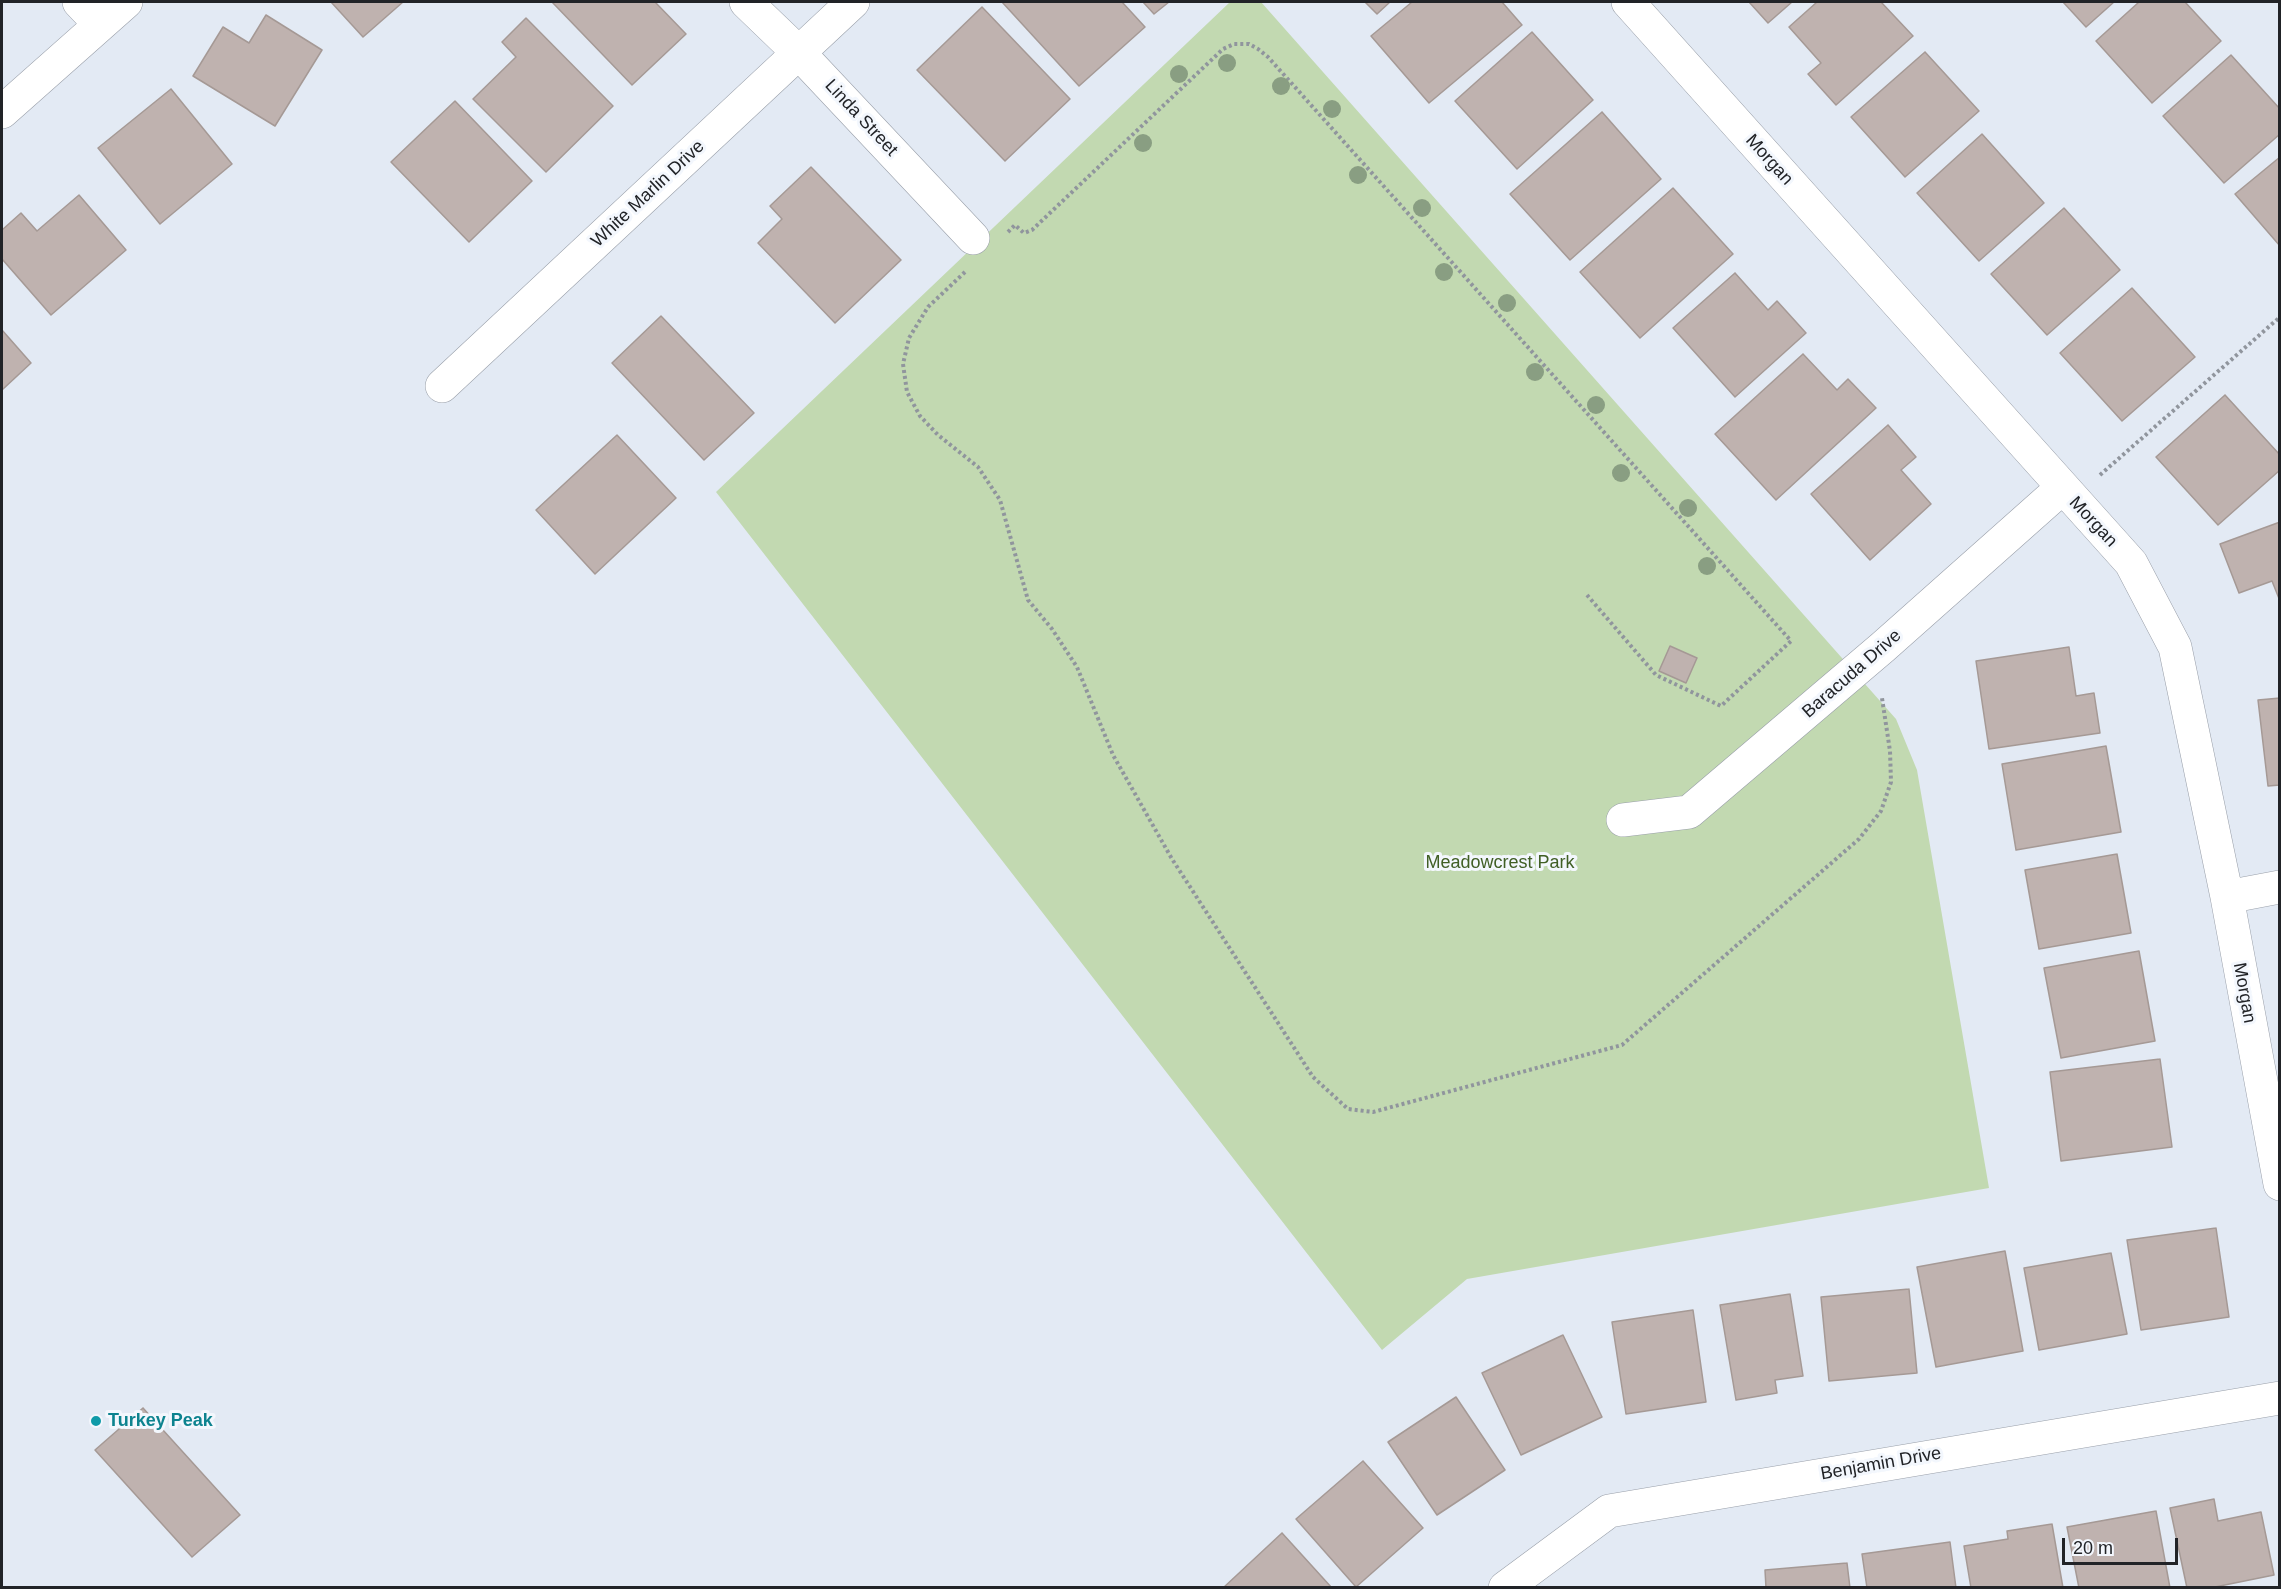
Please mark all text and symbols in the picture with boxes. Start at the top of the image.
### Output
street label: Linda Street [820,75,902,161]
street label: Morgan [1741,130,1797,190]
street label: White Marlin Drive [587,136,709,252]
street label: Morgan [2064,492,2122,552]
street label: Baracuda Drive [1798,625,1906,723]
park label: Meadowcrest Park [1425,852,1575,874]
street label: Morgan [2228,961,2260,1025]
place label: Turkey Peak [108,1410,213,1432]
marker: Turkey Peak [89,1414,103,1428]
street label: Benjamin Drive [1819,1443,1943,1485]
scale bar [2065,1526,2180,1564]
text: 20 m [2073,1538,2113,1558]

